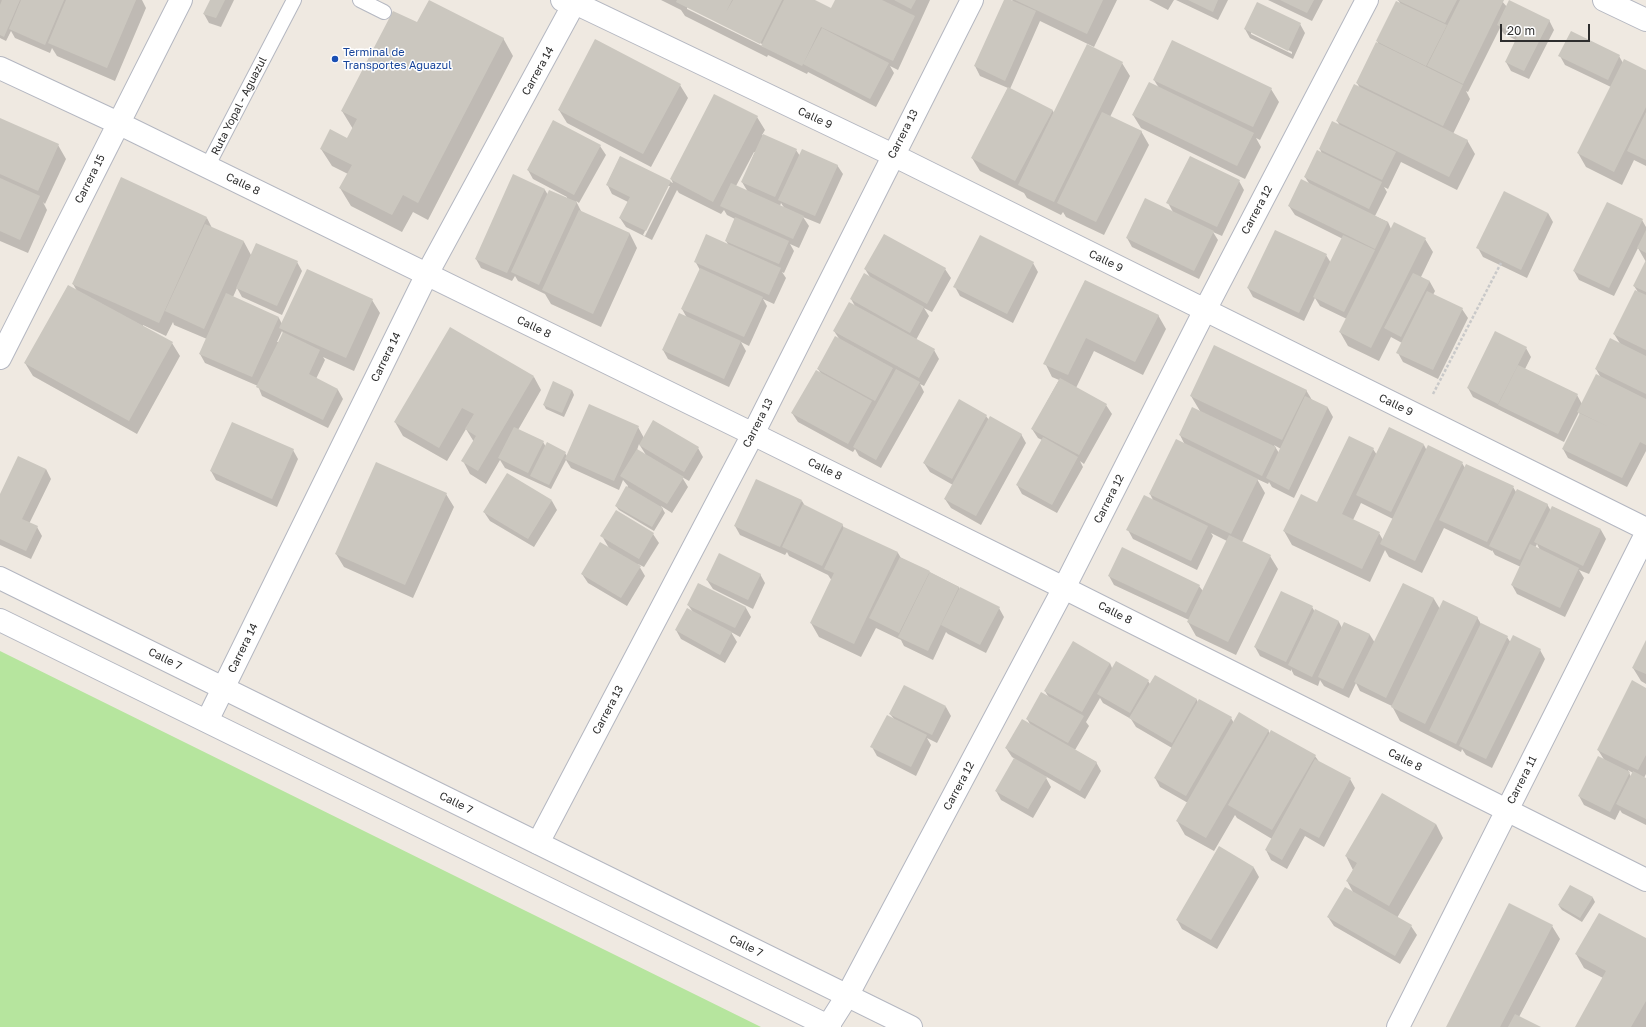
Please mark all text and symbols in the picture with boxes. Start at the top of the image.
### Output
scale bar [1502,16,1592,42]
text: 20 m [1507,23,1535,38]
street label: Carrera 14 [519,44,557,98]
place label: Terminal de Transportes Aguazul [343,46,452,72]
street label: Ruta Yopal - Aguazul [208,54,270,158]
marker: Terminal de Transportes Aguazul [330,54,340,64]
street label: Calle 9 [796,104,834,132]
street label: Carrera 13 [885,107,921,161]
street label: Carrera 15 [72,152,108,206]
street label: Calle 8 [224,170,262,198]
street label: Carrera 12 [1239,183,1275,237]
street label: Calle 9 [1087,247,1125,275]
street label: Calle 8 [515,313,553,341]
street label: Carrera 14 [368,330,404,384]
street label: Calle 9 [1377,391,1415,419]
street label: Carrera 13 [740,396,776,450]
street label: Calle 8 [806,455,844,483]
street label: Carrera 12 [1091,472,1127,526]
street label: Calle 8 [1096,599,1134,627]
street label: Carrera 14 [225,621,261,675]
street label: Calle 7 [146,645,184,673]
street label: Carrera 13 [590,683,626,737]
street label: Calle 8 [1386,746,1424,774]
street label: Carrera 11 [1504,754,1540,806]
street label: Carrera 12 [941,759,977,813]
street label: Calle 7 [437,789,475,817]
street label: Calle 7 [727,932,765,960]

